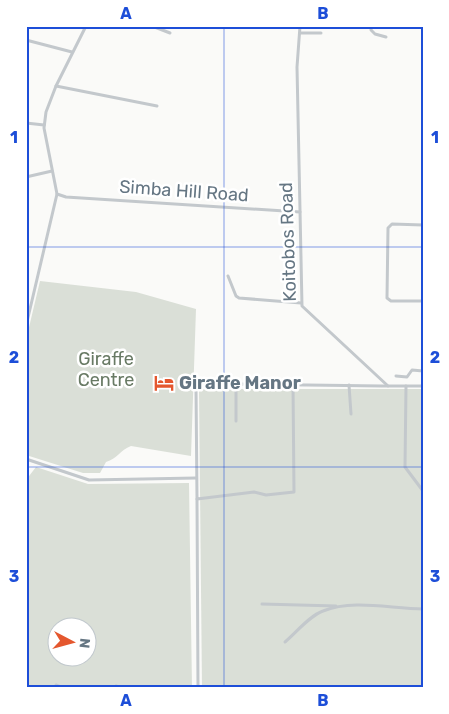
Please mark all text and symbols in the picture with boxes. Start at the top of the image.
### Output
text: A [120,4,132,23]
text: B [317,4,329,23]
text: 1 [10,128,18,147]
text: 1 [431,128,439,147]
street label: Simba Hill Road [119,176,249,206]
street label: Koitobos Road [275,182,301,302]
text: 2 [9,348,19,367]
park label: Giraffe Centre [78,348,134,391]
text: 2 [430,348,440,367]
hotel icon: Giraffe Manor [153,372,175,394]
place label: Giraffe Manor [179,372,301,394]
text: 3 [9,567,19,586]
text: 3 [430,567,440,586]
north arrow [48,616,98,666]
text: N [75,637,93,649]
text: A [120,691,132,710]
text: B [317,691,329,710]

